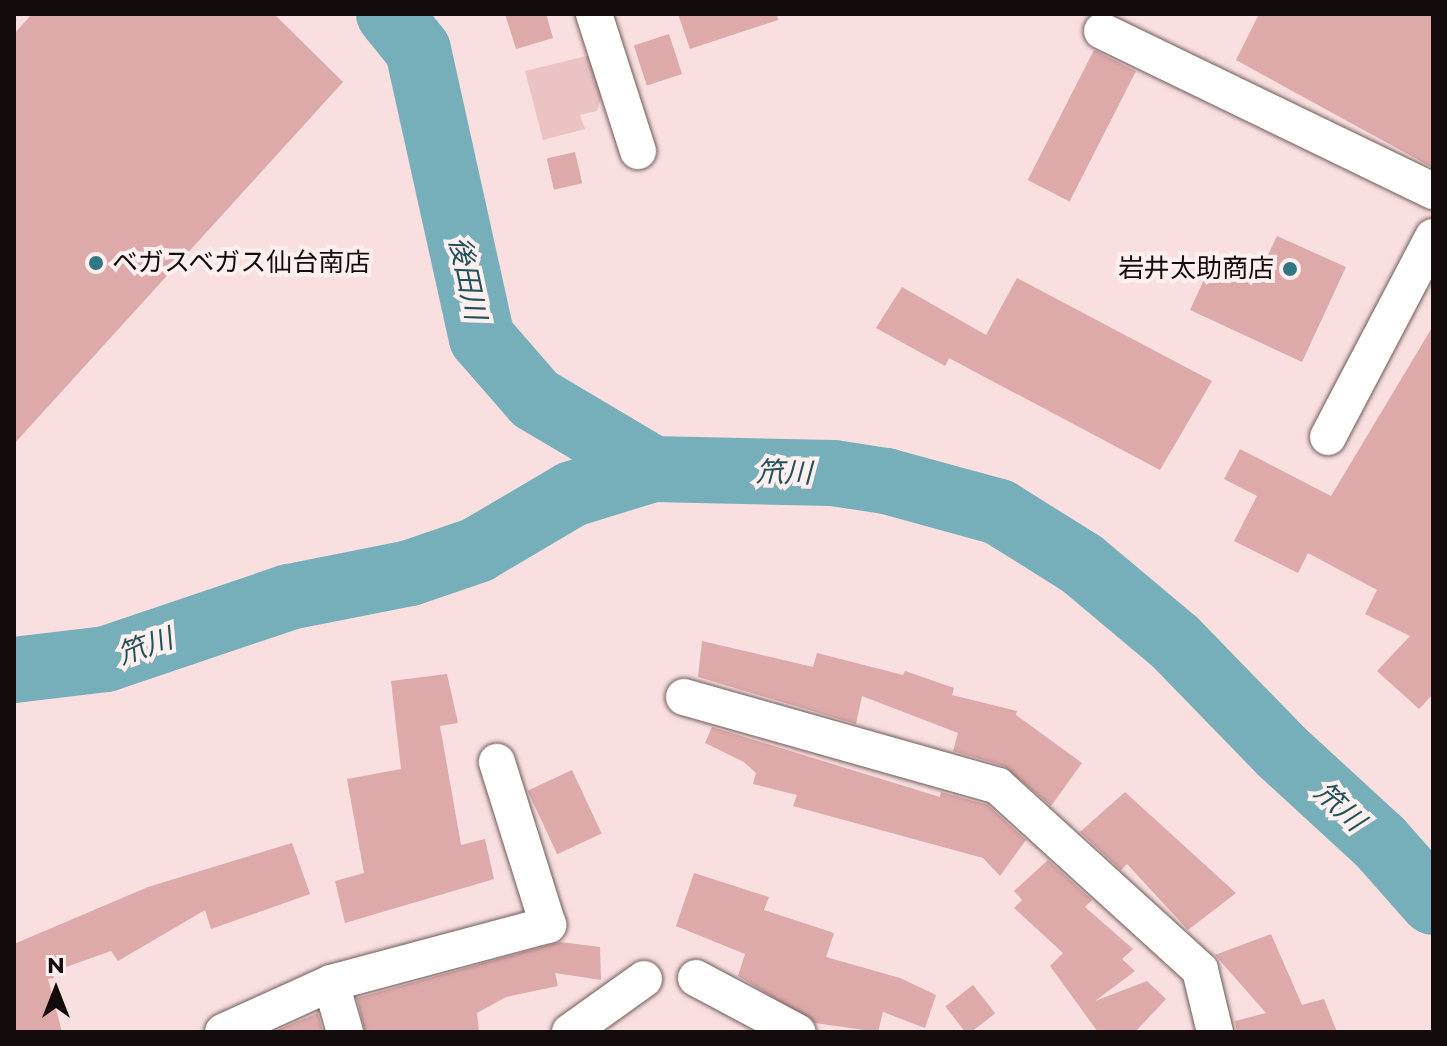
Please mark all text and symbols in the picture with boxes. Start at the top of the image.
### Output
water label: 後田川 [443,233,493,323]
place label: ベガスベガス仙台南店 [112,247,372,279]
place label: 岩井太助商店 [1118,253,1274,285]
marker: ベガスベガス仙台南店 [87,254,105,272]
marker: 岩井太助商店 [1281,260,1299,278]
water label: 笊川 [756,455,812,489]
water label: 笊川 [113,621,177,671]
water label: 笊川 [1308,775,1372,837]
north arrow [16,950,96,1030]
text: N [47,952,65,979]

